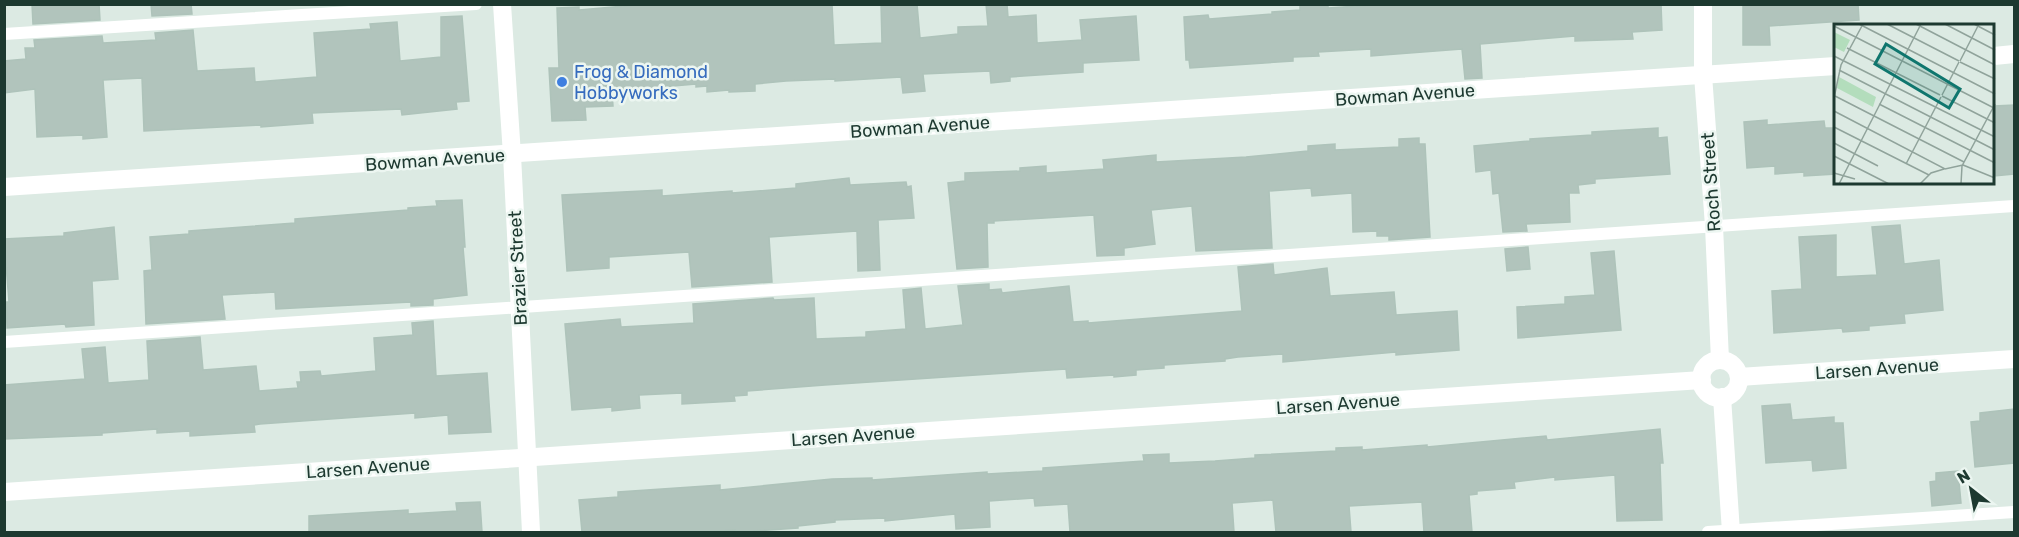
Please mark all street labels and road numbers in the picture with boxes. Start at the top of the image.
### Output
street label: Bowman Avenue [1334,79,1476,111]
street label: Bowman Avenue [849,111,991,143]
street label: Roch Street [1697,132,1725,232]
street label: Bowman Avenue [364,144,506,176]
street label: Brazier Street [504,210,532,326]
street label: Larsen Avenue [1814,354,1940,384]
street label: Larsen Avenue [1275,389,1401,419]
street label: Larsen Avenue [790,421,916,451]
street label: Larsen Avenue [305,453,431,483]

